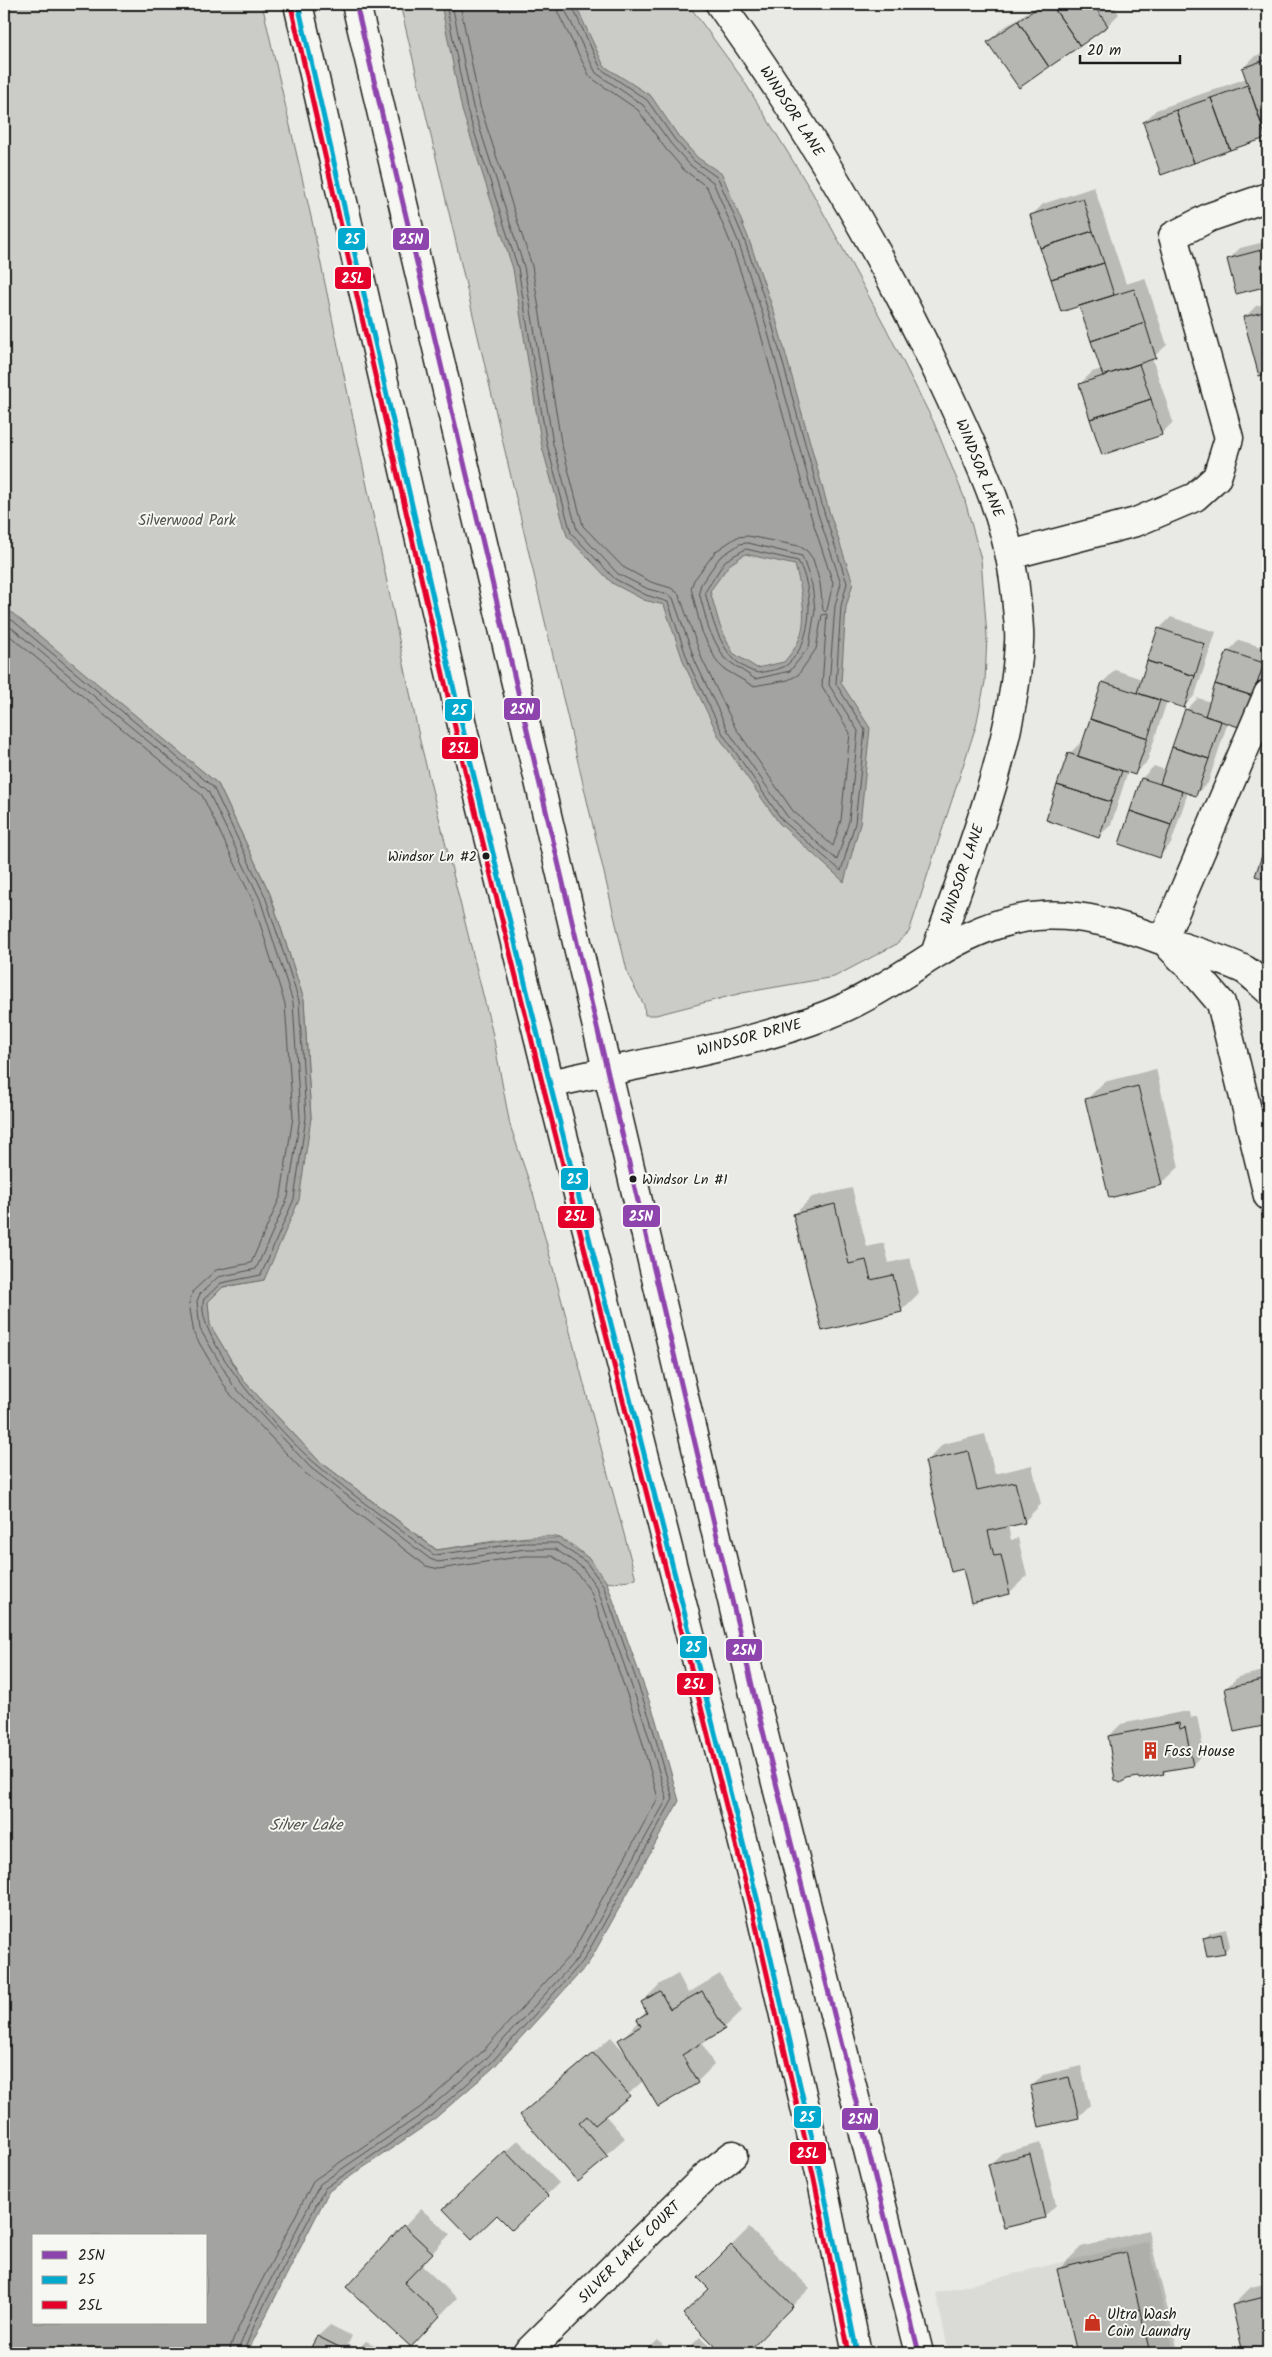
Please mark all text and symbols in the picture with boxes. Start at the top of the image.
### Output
scale bar [1080,32,1180,64]
text: 20 m [1087,39,1121,63]
street label: WINDSOR LANE [753,61,830,163]
line badge: 25 [337,227,366,251]
line badge: 25N [392,227,430,251]
text: 25 [344,229,362,251]
text: 25N [399,229,423,251]
line badge: 25L [334,266,372,290]
text: 25L [342,268,364,290]
street label: WINDSOR LANE [948,415,1010,522]
park label: Silverwood Park [138,509,237,533]
line badge: 25N [503,697,541,721]
line badge: 25 [444,698,473,722]
text: 25N [510,699,534,721]
text: 25 [451,700,469,722]
line badge: 25L [441,736,479,760]
text: 25L [449,738,471,760]
street label: WINDSOR LANE [935,820,992,928]
place label: Windsor Ln #2 [388,846,477,868]
marker: Windsor Ln #2 [481,851,491,861]
street label: WINDSOR DRIVE [694,1012,806,1064]
line badge: 25 [560,1167,589,1191]
text: 25 [566,1169,584,1191]
place label: Windsor Ln #1 [642,1169,728,1191]
marker: Windsor Ln #1 [628,1174,638,1184]
line badge: 25N [622,1204,661,1228]
line badge: 25L [557,1205,595,1229]
text: 25L [565,1206,587,1228]
text: 25N [629,1206,653,1228]
line badge: 25 [679,1635,708,1659]
text: 25 [685,1637,703,1659]
line badge: 25N [725,1638,763,1662]
text: 25N [732,1640,756,1662]
line badge: 25L [676,1672,714,1696]
text: 25L [684,1674,706,1696]
place label: Foss House [1164,1740,1235,1764]
building icon: Foss House [1140,1741,1160,1761]
water label: Silver Lake [270,1813,344,1838]
line badge: 25 [793,2105,822,2129]
text: 25 [799,2107,817,2129]
line badge: 25N [841,2107,879,2131]
text: 25N [848,2109,872,2131]
line badge: 25L [789,2141,827,2165]
text: 25L [797,2143,819,2165]
street label: SILVER LAKE COURT [573,2194,688,2310]
legend [32,2234,208,2324]
text: 25N [78,2244,105,2268]
text: 25 [78,2268,96,2292]
text: 25L [78,2294,103,2318]
place label: Ultra Wash Coin Laundry [1107,2303,1191,2344]
shop icon: Ultra Wash Coin Laundry [1083,2313,1103,2333]

